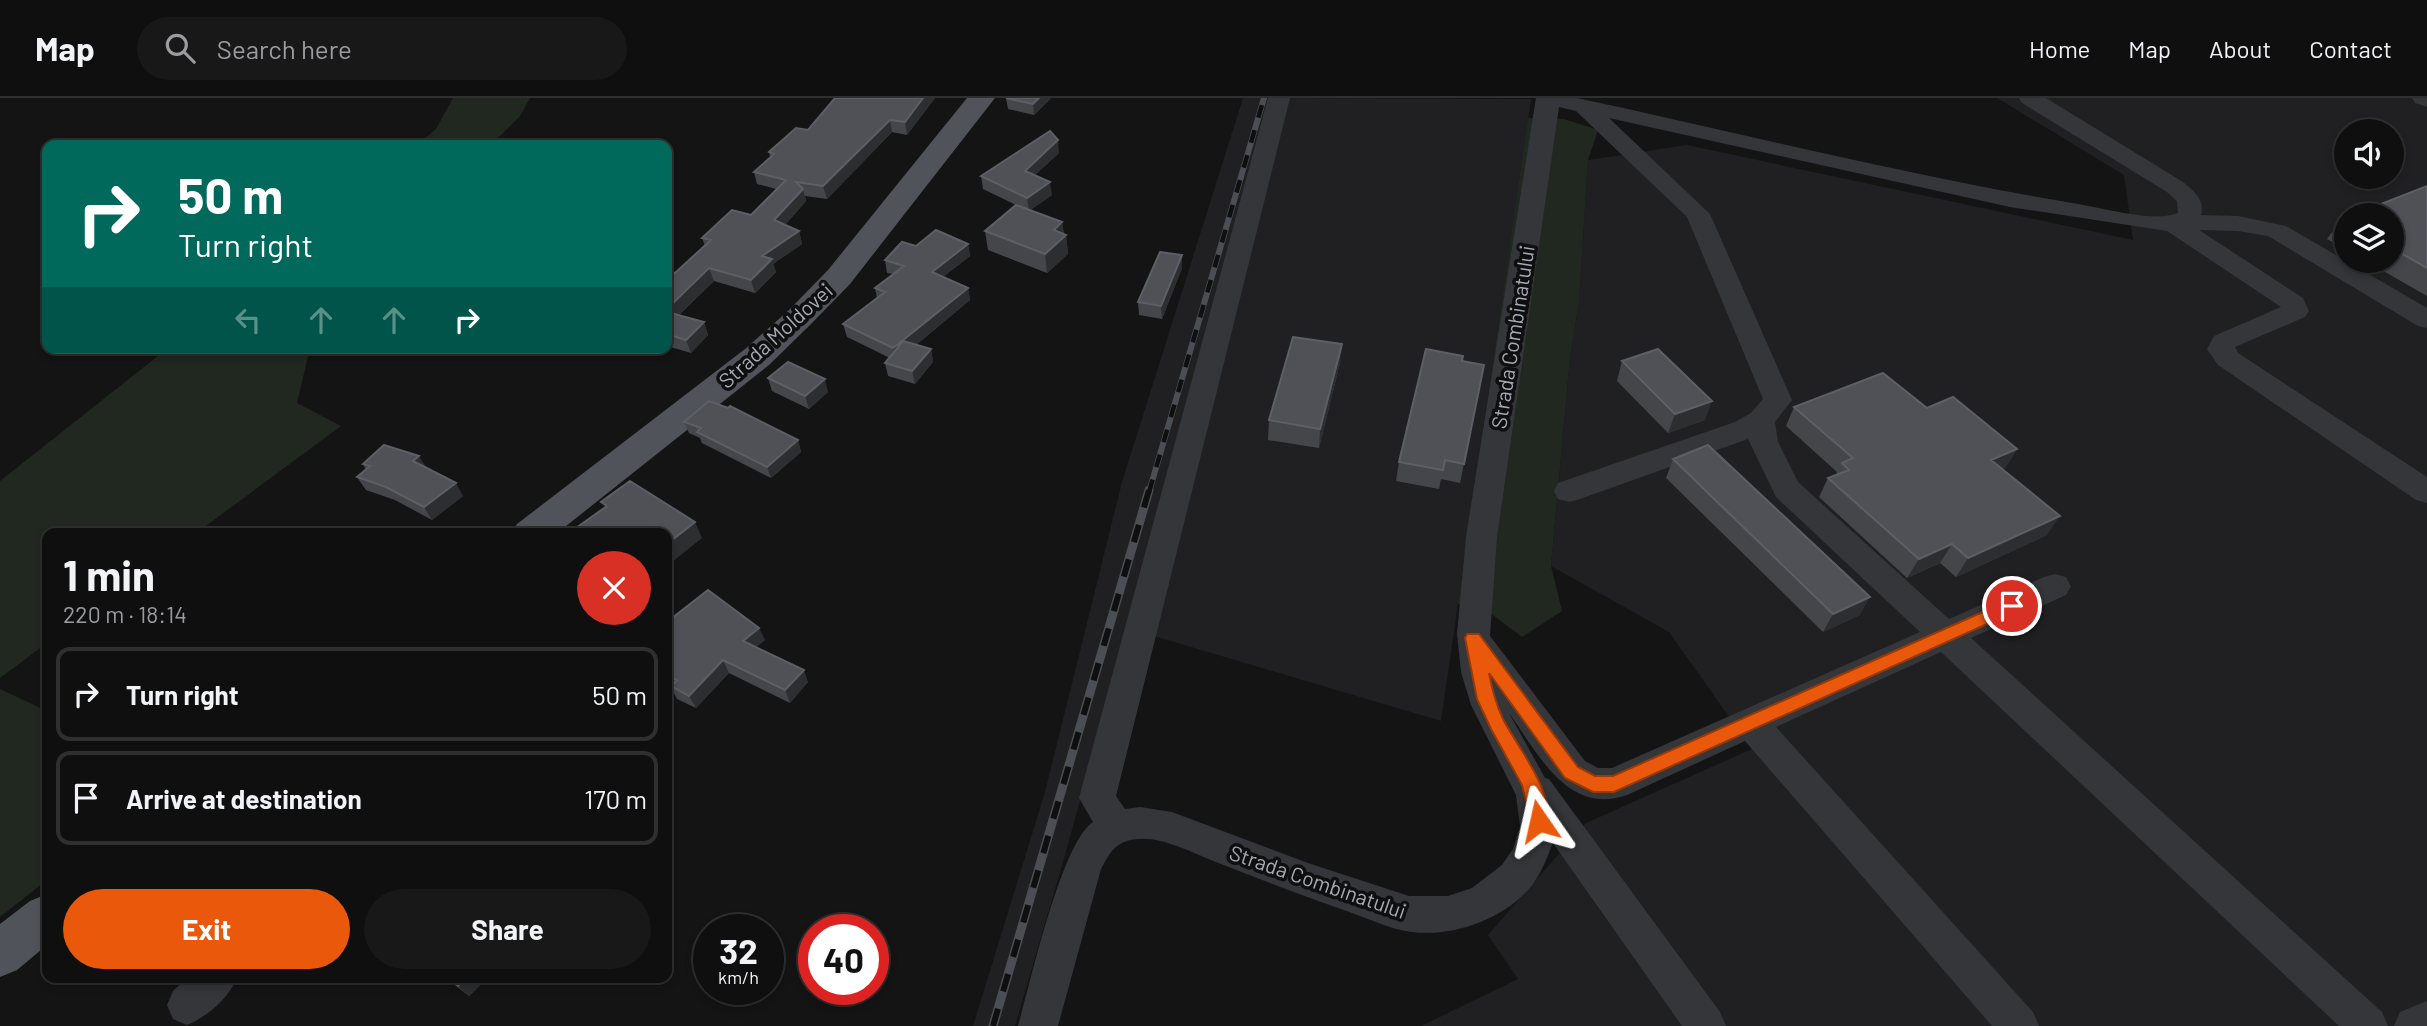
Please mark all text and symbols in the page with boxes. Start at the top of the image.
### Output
search box [137,17,627,80]
text: Map [35,28,95,68]
icon: search [161,29,199,67]
text: Search here [217,33,352,64]
text: Home [2029,34,2090,63]
text: Map [2128,34,2171,63]
text: About [2209,34,2271,63]
text: Contact [2309,34,2392,63]
map controls [2334,119,2404,273]
button: sound [2334,119,2404,189]
text: 50 m [178,165,283,224]
icon: right [63,168,154,259]
button: layers [2334,203,2404,273]
text: Turn right [178,225,313,263]
street label: Strada Combinatului [1485,244,1539,430]
street label: Strada Moldovei [713,277,837,393]
icon: left [229,301,267,339]
icon: ahead [302,301,340,339]
icon: ahead [375,301,413,339]
icon: right [448,301,486,339]
text: 1 min [63,549,155,599]
button: close [577,551,651,625]
pin [1982,576,2042,636]
icon: arrive [1993,587,2031,625]
text: 220 m · 18:14 [63,600,187,628]
icon: right [67,675,105,713]
text: Turn right [126,679,239,710]
text: 50 m [592,679,647,710]
icon: arrive [67,779,105,817]
text: Arrive at destination [126,783,362,814]
text: 170 m [584,783,647,814]
position arrow [1502,784,1576,858]
street label: Strada Combinatului [1226,839,1410,923]
button: Exit [63,889,350,969]
button: Share [364,889,651,969]
speed limit sign: 40 [798,914,889,1005]
text: 32 [719,929,758,971]
text: km/h [718,966,759,988]

